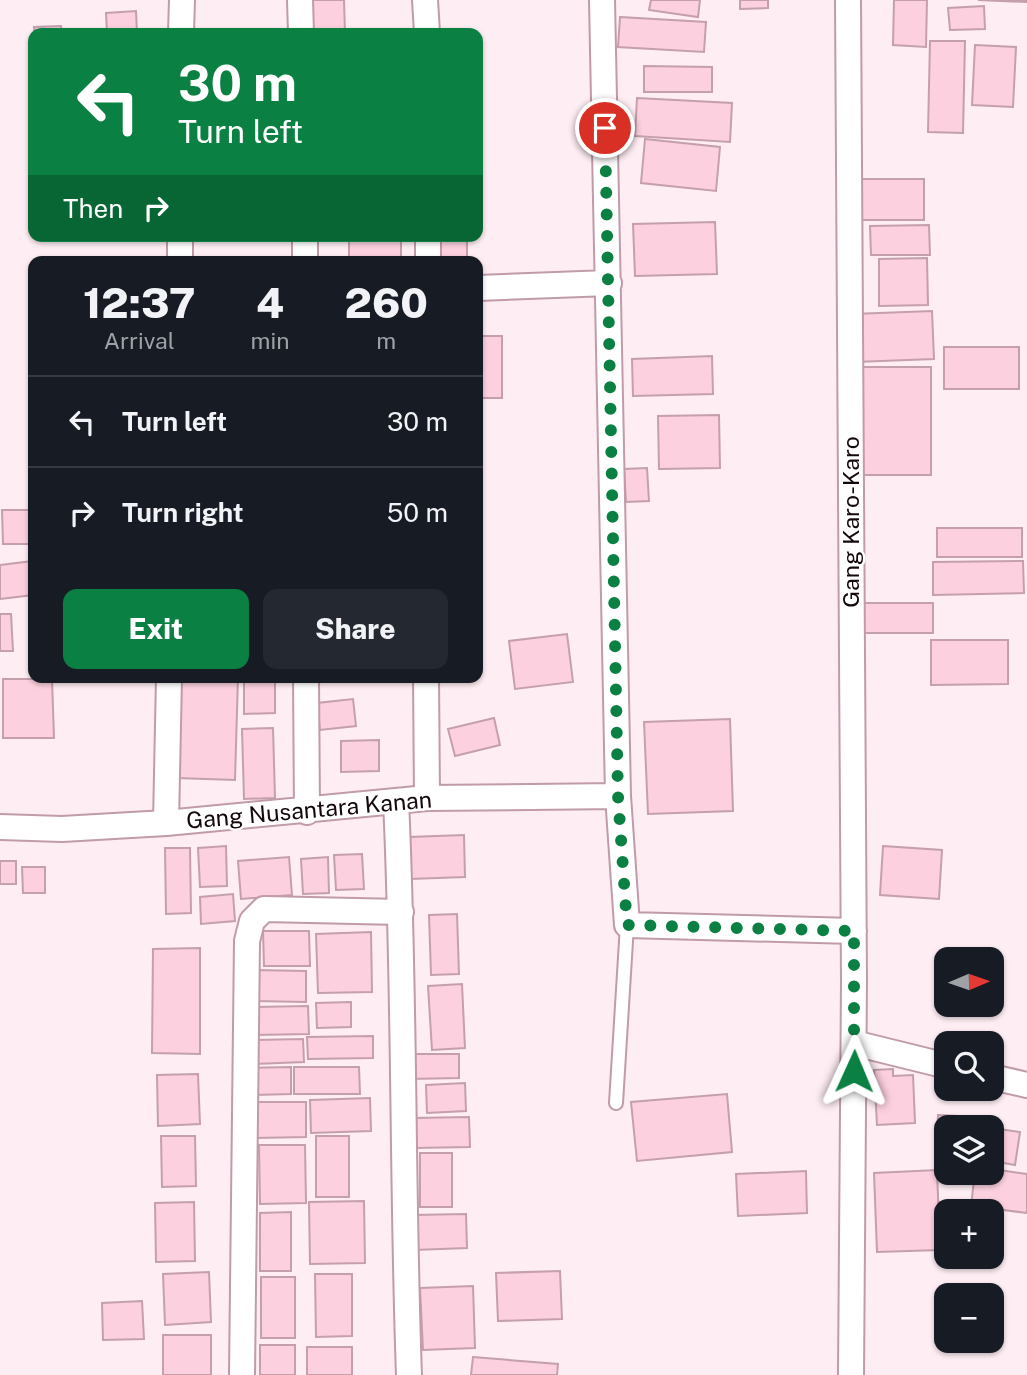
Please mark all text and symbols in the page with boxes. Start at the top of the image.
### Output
text: 30 m [178,54,297,112]
icon: left [63,56,154,147]
pin [575,98,635,158]
icon: arrive [586,109,624,147]
text: Turn left [178,113,303,150]
icon: right [137,189,175,227]
text: Then [63,193,123,224]
text: 12:37 [83,278,196,327]
text: 4 [256,278,284,327]
text: 260 [345,278,428,327]
text: Arrival [104,327,175,354]
text: min [251,327,290,354]
text: m [376,327,396,354]
icon: left [63,403,101,441]
text: Turn left [122,406,227,437]
text: 30 m [387,406,448,437]
street label: Gang Karo-Karo [837,436,864,608]
icon: right [63,494,101,532]
text: Turn right [122,497,244,528]
text: 50 m [387,497,448,528]
button: Exit [63,589,249,669]
button: Share [263,589,448,669]
street label: Gang Nusantara Kanan [185,785,433,834]
north arrow [934,947,1004,1017]
map controls [934,947,1004,1353]
button: search [934,1031,1004,1101]
position arrow [817,1034,891,1108]
button: layers [934,1115,1004,1185]
button: + [934,1199,1004,1269]
button: − [934,1283,1004,1353]

